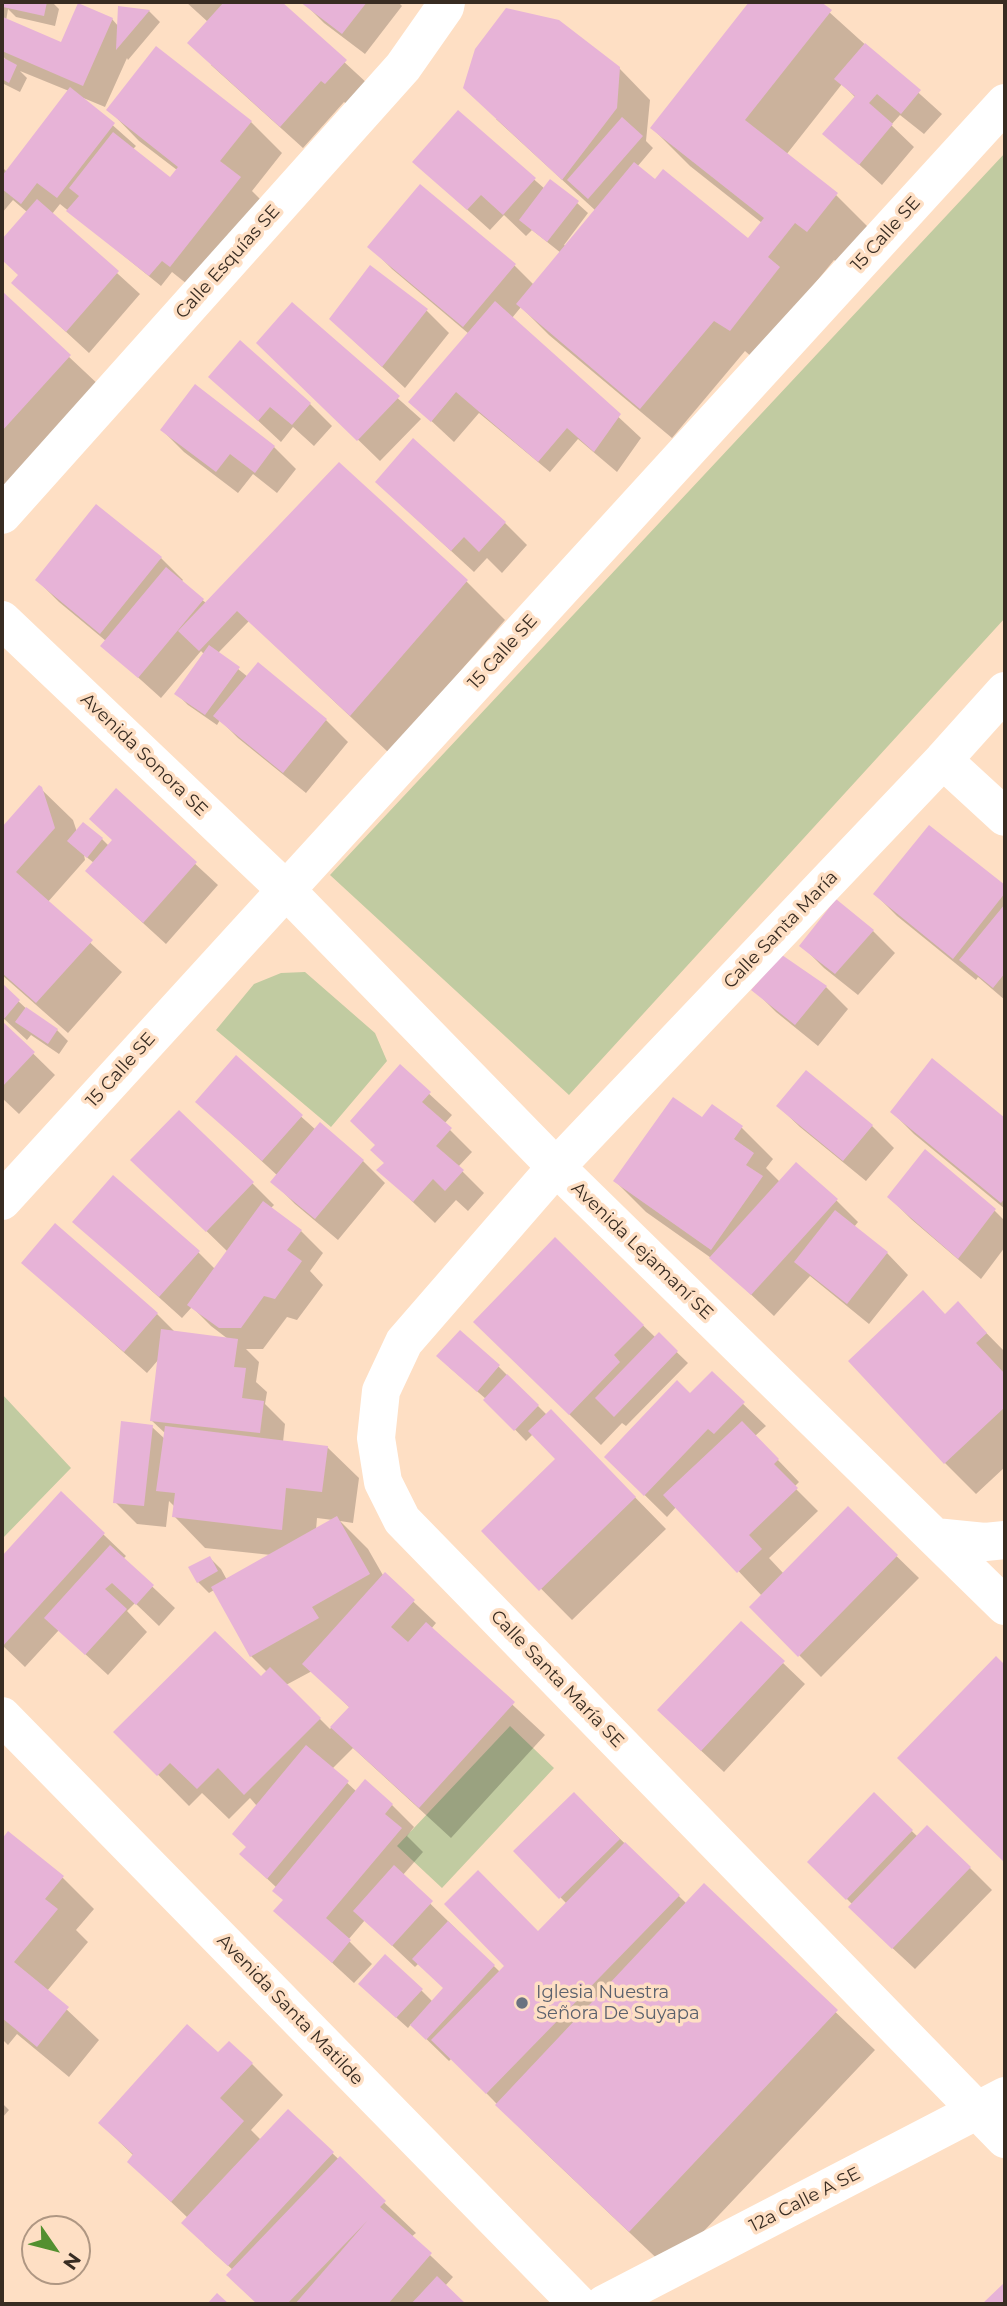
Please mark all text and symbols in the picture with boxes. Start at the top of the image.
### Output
street label: 15 Calle SE [847,192,925,276]
street label: Calle Esquías SE [171,201,285,323]
street label: 15 Calle SE [464,610,542,694]
street label: Avenida Sonora SE [76,689,212,821]
street label: Calle Santa María [719,867,843,993]
street label: 15 Calle SE [82,1028,160,1112]
street label: Avenida Lejamaní SE [567,1178,717,1324]
street label: Calle Santa María SE [486,1606,628,1752]
street label: Avenida Santa Matilde [212,1930,368,2090]
place label: Iglesia Nuestra Señora De Suyapa [536,1982,700,2024]
marker: Iglesia Nuestra Señora De Suyapa [514,1995,530,2011]
street label: 12a Calle A SE [746,2163,864,2237]
north arrow [21,2215,91,2285]
text: N [58,2248,86,2274]

